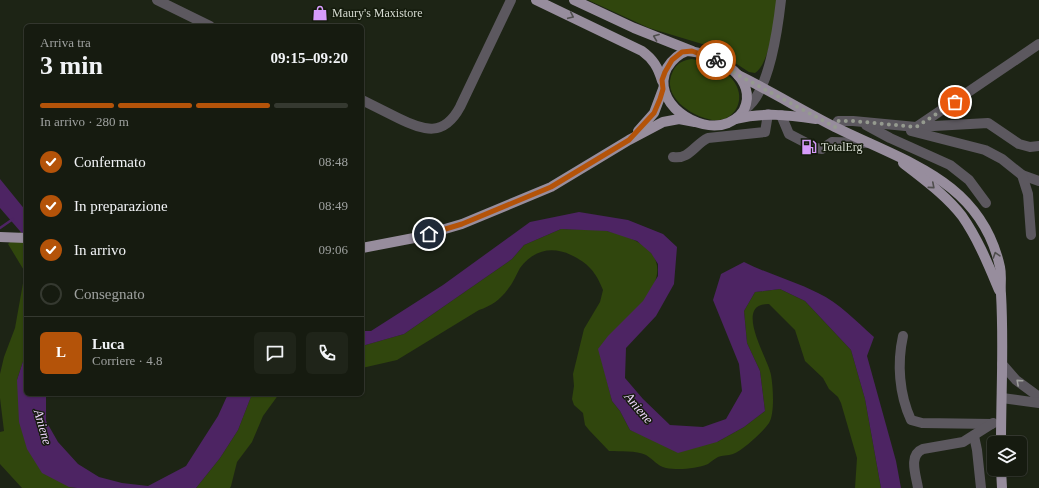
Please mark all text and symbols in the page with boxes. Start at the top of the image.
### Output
shop icon: Maury's Maxistore [311,4,329,22]
place label: Maury's Maxistore [332,6,422,20]
one-way arrow [567,11,574,19]
one-way arrow [653,33,660,41]
text: Arriva tra [40,35,91,50]
courier [696,40,736,80]
icon: bike [705,49,727,71]
text: 09:15–09:20 [271,50,348,66]
text: 3 min [40,51,103,80]
pin [938,85,972,119]
icon: bag [944,91,966,113]
text: In arrivo · 280 m [40,114,129,129]
fuel station icon: TotalErg [800,138,818,156]
place label: TotalErg [821,140,863,154]
icon: check [40,151,62,173]
text: Confermato [74,154,146,170]
text: 08:48 [318,154,348,169]
one-way arrow [927,182,934,189]
icon: check [40,195,62,217]
text: In preparazione [74,198,168,214]
text: 08:49 [318,198,348,213]
pin [412,217,446,251]
icon: home [418,223,440,245]
icon: check [40,239,62,261]
text: In arrivo [74,242,126,258]
text: 09:06 [318,242,348,257]
one-way arrow [992,252,1001,259]
text: Consegnato [74,286,145,302]
button: chat [254,332,296,374]
button: phone [306,332,348,374]
text: Luca [92,336,125,352]
text: L [56,344,66,360]
text: Corriere · 4.8 [92,353,162,368]
one-way arrow [1016,380,1024,387]
water label: Aniene [621,389,656,427]
water label: Aniene [31,407,55,447]
map controls [987,436,1027,476]
button: layers [987,436,1027,476]

